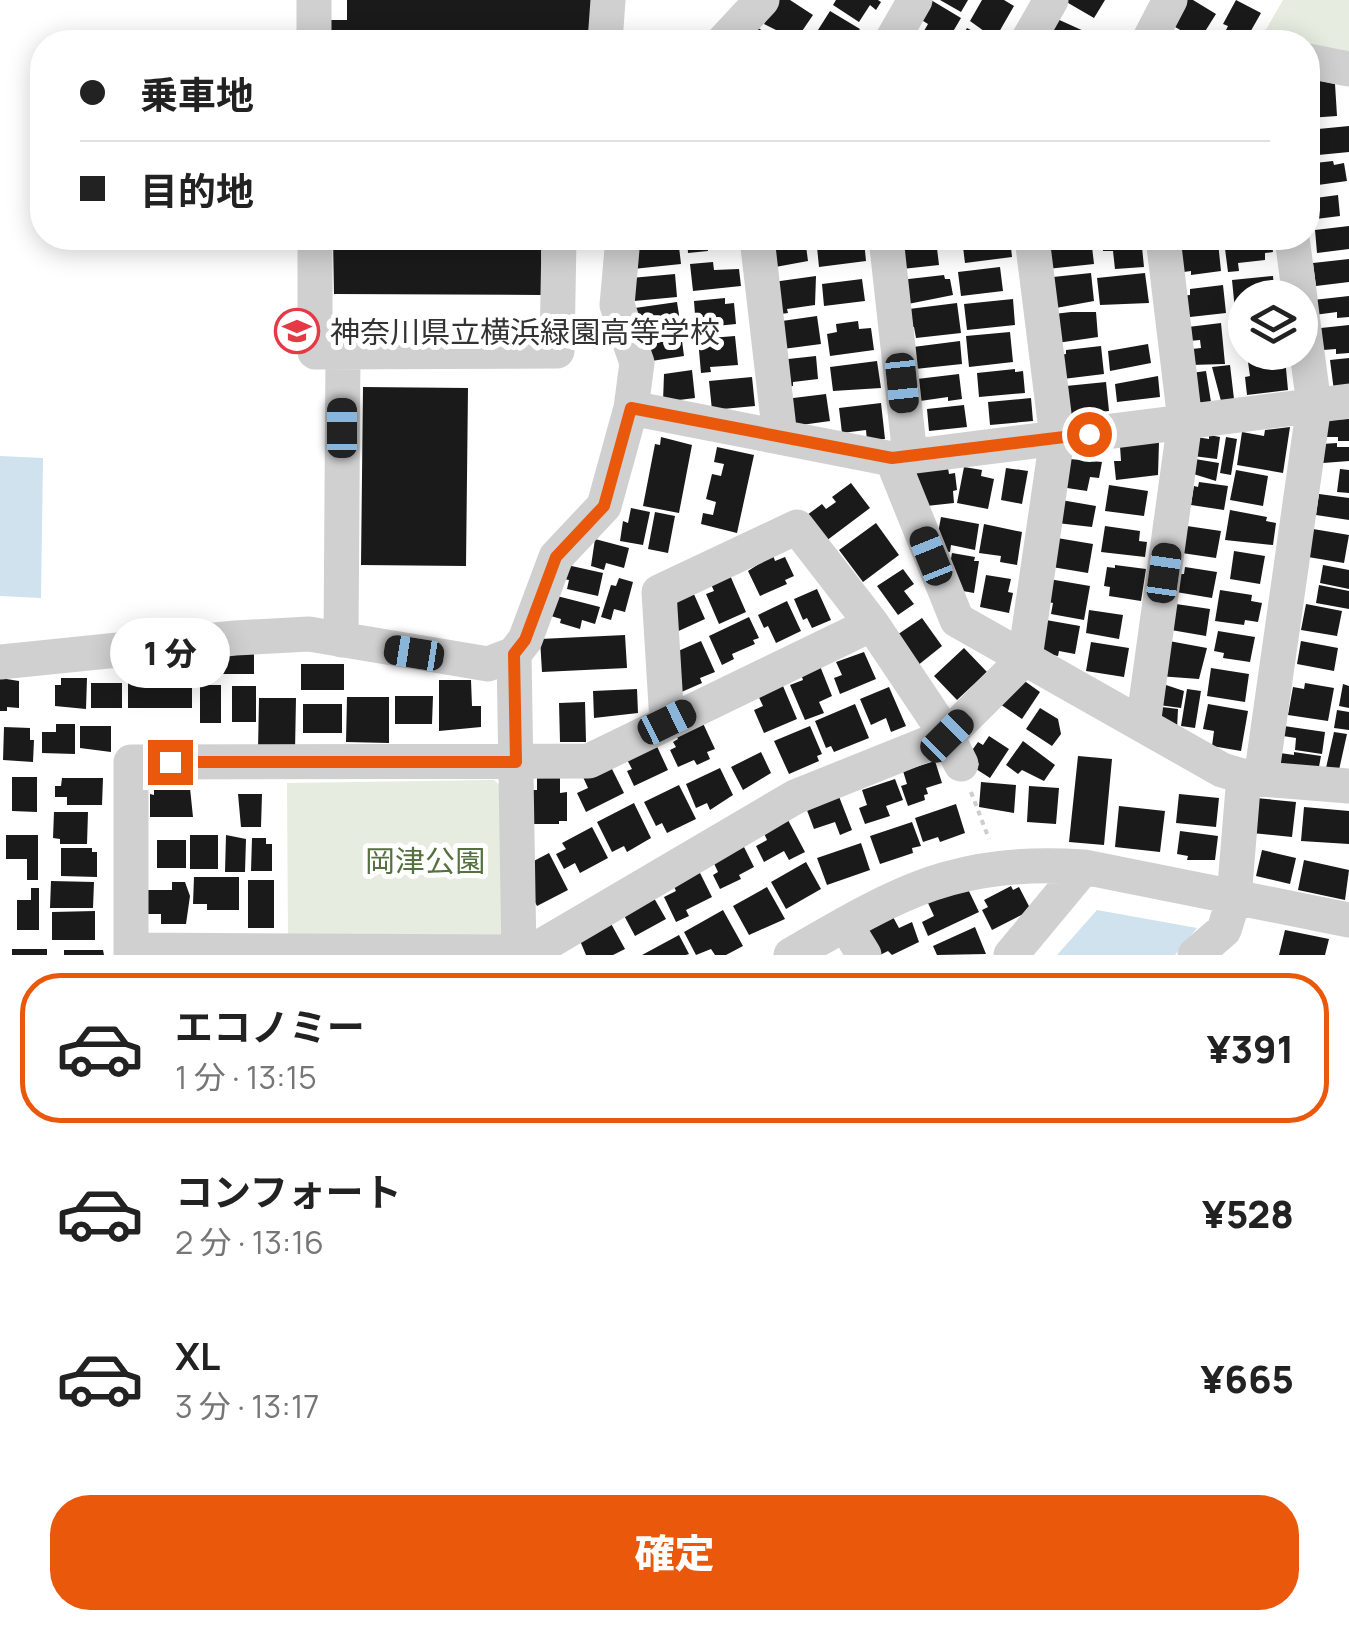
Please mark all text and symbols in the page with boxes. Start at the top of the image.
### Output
text: 乗車地 [140,68,254,120]
text: 目的地 [140,164,254,216]
map controls [1228,280,1318,370]
button: layers [1228,280,1318,370]
school or university icon: 神奈川県立横浜緑園高等学校 [274,308,320,354]
place label: 神奈川県立横浜緑園高等学校 [330,311,720,352]
car [884,352,920,414]
car [327,398,357,458]
route start [1067,412,1112,457]
car [906,523,956,589]
car [1145,541,1183,605]
callout: 1 分 [110,617,230,687]
text: 1 分 [144,631,196,675]
car [382,633,446,673]
car [633,695,701,749]
car [915,704,979,768]
route end [148,740,193,785]
park label: 岡津公園 [365,840,485,881]
text: エコノミー [175,1000,365,1052]
icon: car [55,1003,145,1093]
text: ¥391 [1207,1022,1294,1074]
text: 1 分 · 13:15 [175,1055,317,1099]
text: コンフォート [175,1165,402,1217]
icon: car [55,1168,145,1258]
text: ¥528 [1202,1187,1294,1239]
text: 2 分 · 13:16 [175,1220,324,1264]
text: XL [175,1329,220,1381]
icon: car [55,1333,145,1423]
text: ¥665 [1200,1352,1294,1404]
text: 3 分 · 13:17 [175,1384,319,1428]
button: 確定 [50,1495,1299,1610]

